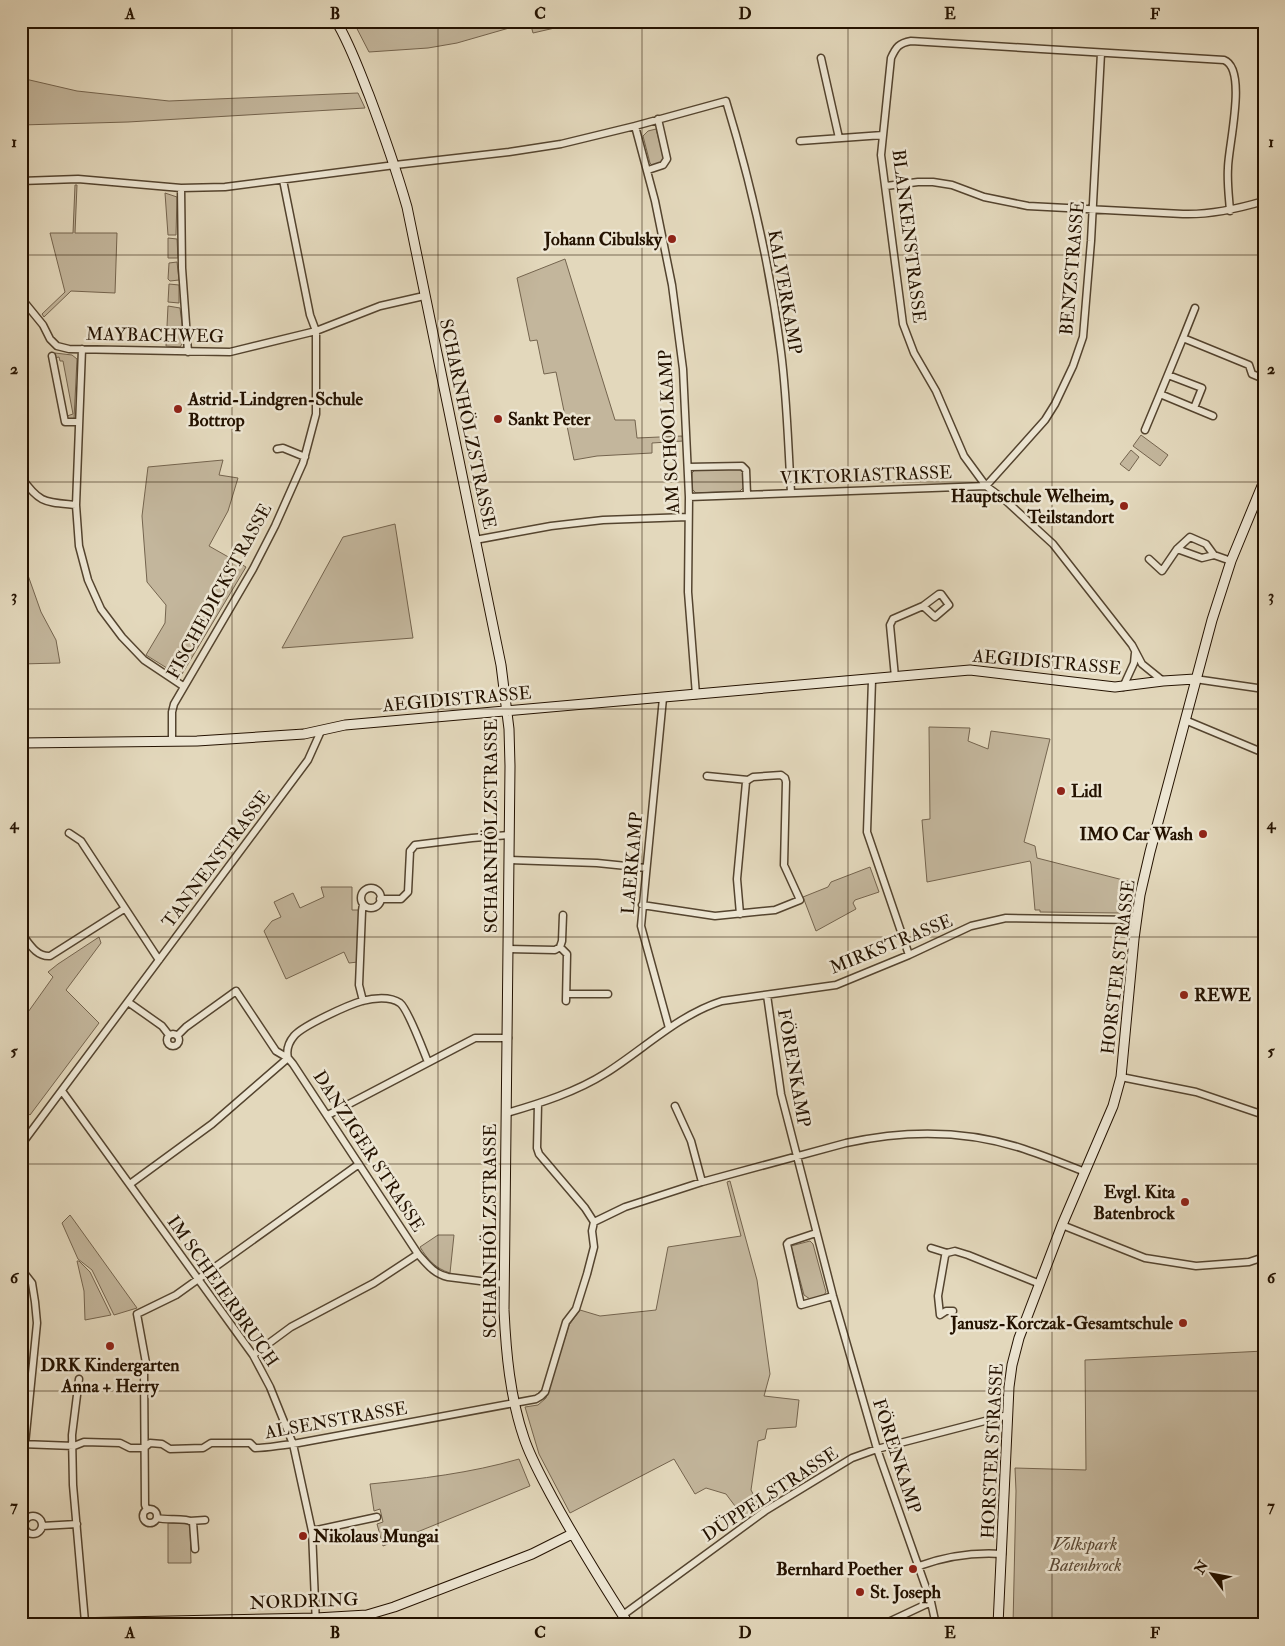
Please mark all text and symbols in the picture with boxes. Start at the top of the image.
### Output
text: A [124,4,136,24]
text: B [330,4,340,24]
text: C [534,4,546,24]
text: D [738,4,752,24]
text: E [944,4,956,24]
text: F [1150,4,1160,24]
text: 1 [11,132,17,152]
text: 1 [1268,132,1274,152]
street label: BLANKENSTRASSE [886,148,931,324]
street label: BENZSTRASSE [1055,200,1090,336]
place label: Johann Cibulsky [543,228,663,251]
street label: KALVERKAMP [762,228,807,357]
marker: Johann Cibulsky [666,233,678,245]
street label: SCHARNHÖLZSTRASSE [434,317,501,532]
street label: MAYBACHWEG [86,323,224,348]
street label: AM SCHOOLKAMP [654,349,685,516]
text: 2 [10,359,18,379]
text: 2 [1267,359,1275,379]
place label: Astrid-Lindgren-Schule Bottrop [187,388,364,432]
marker: Astrid-Lindgren-Schule Bottrop [172,403,184,415]
place label: Sankt Peter [508,408,591,431]
marker: Sankt Peter [492,413,504,425]
street label: VIKTORIASTRASSE [780,461,953,490]
place label: Hauptschule Welheim, Teilstandort [951,485,1114,529]
street label: FISCHEDICKSTRASSE [162,499,277,683]
marker: Hauptschule Welheim, Teilstandort [1118,500,1130,512]
text: 3 [11,586,17,606]
text: 3 [1268,586,1274,606]
street label: AEGIDISTRASSE [971,644,1122,680]
street label: AEGIDISTRASSE [381,682,532,718]
street label: SCHARNHÖLZSTRASSE [480,719,503,933]
place label: Lidl [1071,780,1103,803]
marker: Lidl [1055,785,1067,797]
street label: TANNENSTRASSE [157,786,276,933]
street label: LAERKAMP [617,810,648,915]
text: 4 [9,814,20,834]
text: 4 [1266,814,1277,834]
place label: IMO Car Wash [1079,823,1194,846]
marker: IMO Car Wash [1197,828,1209,840]
street label: HORSTER STRASSE [1096,878,1141,1056]
street label: MIRKSTRASSE [826,909,956,980]
place label: REWE [1194,984,1251,1007]
marker: REWE [1178,989,1190,1001]
street label: FÖRENKAMP [772,1007,815,1129]
text: 5 [10,1041,18,1061]
text: 5 [1267,1041,1275,1061]
street label: DANZIGER STRASSE [308,1066,429,1236]
street label: SCHARNHÖLZSTRASSE [479,1124,502,1338]
place label: Evgl. Kita Batenbrock [1093,1181,1176,1225]
marker: Evgl. Kita Batenbrock [1179,1196,1191,1208]
street label: IM SCHEIERBRUCH [162,1211,283,1371]
text: 6 [10,1268,20,1288]
text: 6 [1267,1268,1277,1288]
place label: Janusz-Korczak-Gesamtschule [950,1312,1173,1335]
marker: Janusz-Korczak-Gesamtschule [1177,1317,1189,1329]
marker: DRK Kindergarten Anna + Herry [104,1340,116,1352]
place label: DRK Kindergarten Anna + Herry [41,1354,180,1398]
street label: HORSTER STRASSE [976,1363,1009,1539]
street label: FÖRENKAMP [867,1396,926,1517]
street label: ALSENSTRASSE [262,1397,409,1445]
street label: DÜPPELSTRASSE [698,1442,843,1547]
text: 7 [10,1496,18,1516]
text: 7 [1267,1496,1275,1516]
place label: Nikolaus Mungai [312,1525,439,1548]
marker: Nikolaus Mungai [297,1530,309,1542]
park label: Volkspark Batenbrock [1047,1533,1122,1577]
north arrow [1188,1548,1238,1598]
text: N [1190,1557,1212,1578]
place label: Bernhard Poether [776,1558,903,1581]
marker: Bernhard Poether [907,1563,919,1575]
place label: St. Joseph [870,1581,941,1604]
marker: St. Joseph [854,1586,866,1598]
street label: NORDRING [249,1588,359,1615]
text: A [124,1623,136,1643]
text: B [330,1623,340,1643]
text: C [534,1623,546,1643]
text: D [738,1623,752,1643]
text: E [944,1623,956,1643]
text: F [1150,1623,1160,1643]

